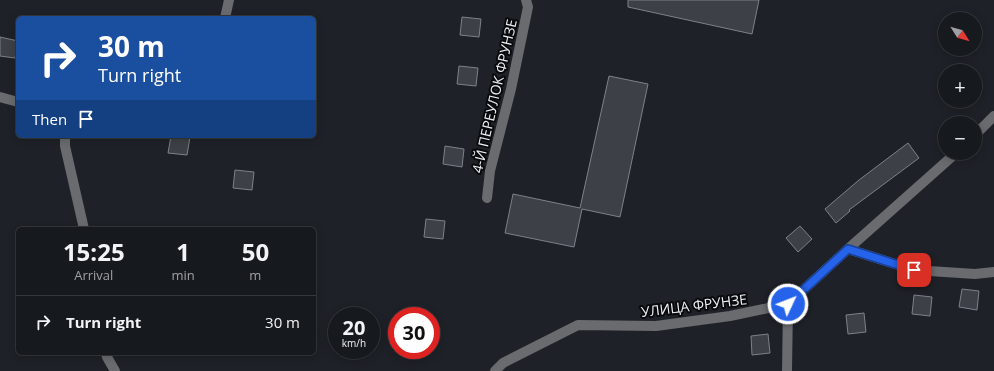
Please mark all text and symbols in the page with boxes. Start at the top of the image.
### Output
north arrow [938,12,982,56]
map controls [938,12,982,160]
street label: 4-Й ПЕРЕУЛОК ФРУНЗЕ [467,17,521,175]
text: 30 m [98,27,165,65]
icon: right [32,32,84,84]
text: Turn right [98,63,181,87]
button: + [938,64,982,108]
icon: arrive [75,108,97,130]
text: Then [32,109,67,129]
button: − [938,116,982,160]
text: 15:25 [63,235,125,268]
text: 1 [176,235,190,268]
text: 50 [242,235,269,268]
pin [897,253,931,287]
icon: arrive [903,259,925,281]
text: Arrival [74,266,113,284]
text: min [171,266,195,284]
text: m [249,266,261,284]
position arrow [767,283,809,325]
street label: УЛИЦА ФРУНЗЕ [640,289,748,321]
speed limit sign: 30 [388,307,440,359]
icon: right [32,311,54,333]
text: Turn right [66,312,141,332]
text: 30 m [265,312,300,332]
text: 20 [343,314,365,341]
text: km/h [342,336,366,350]

